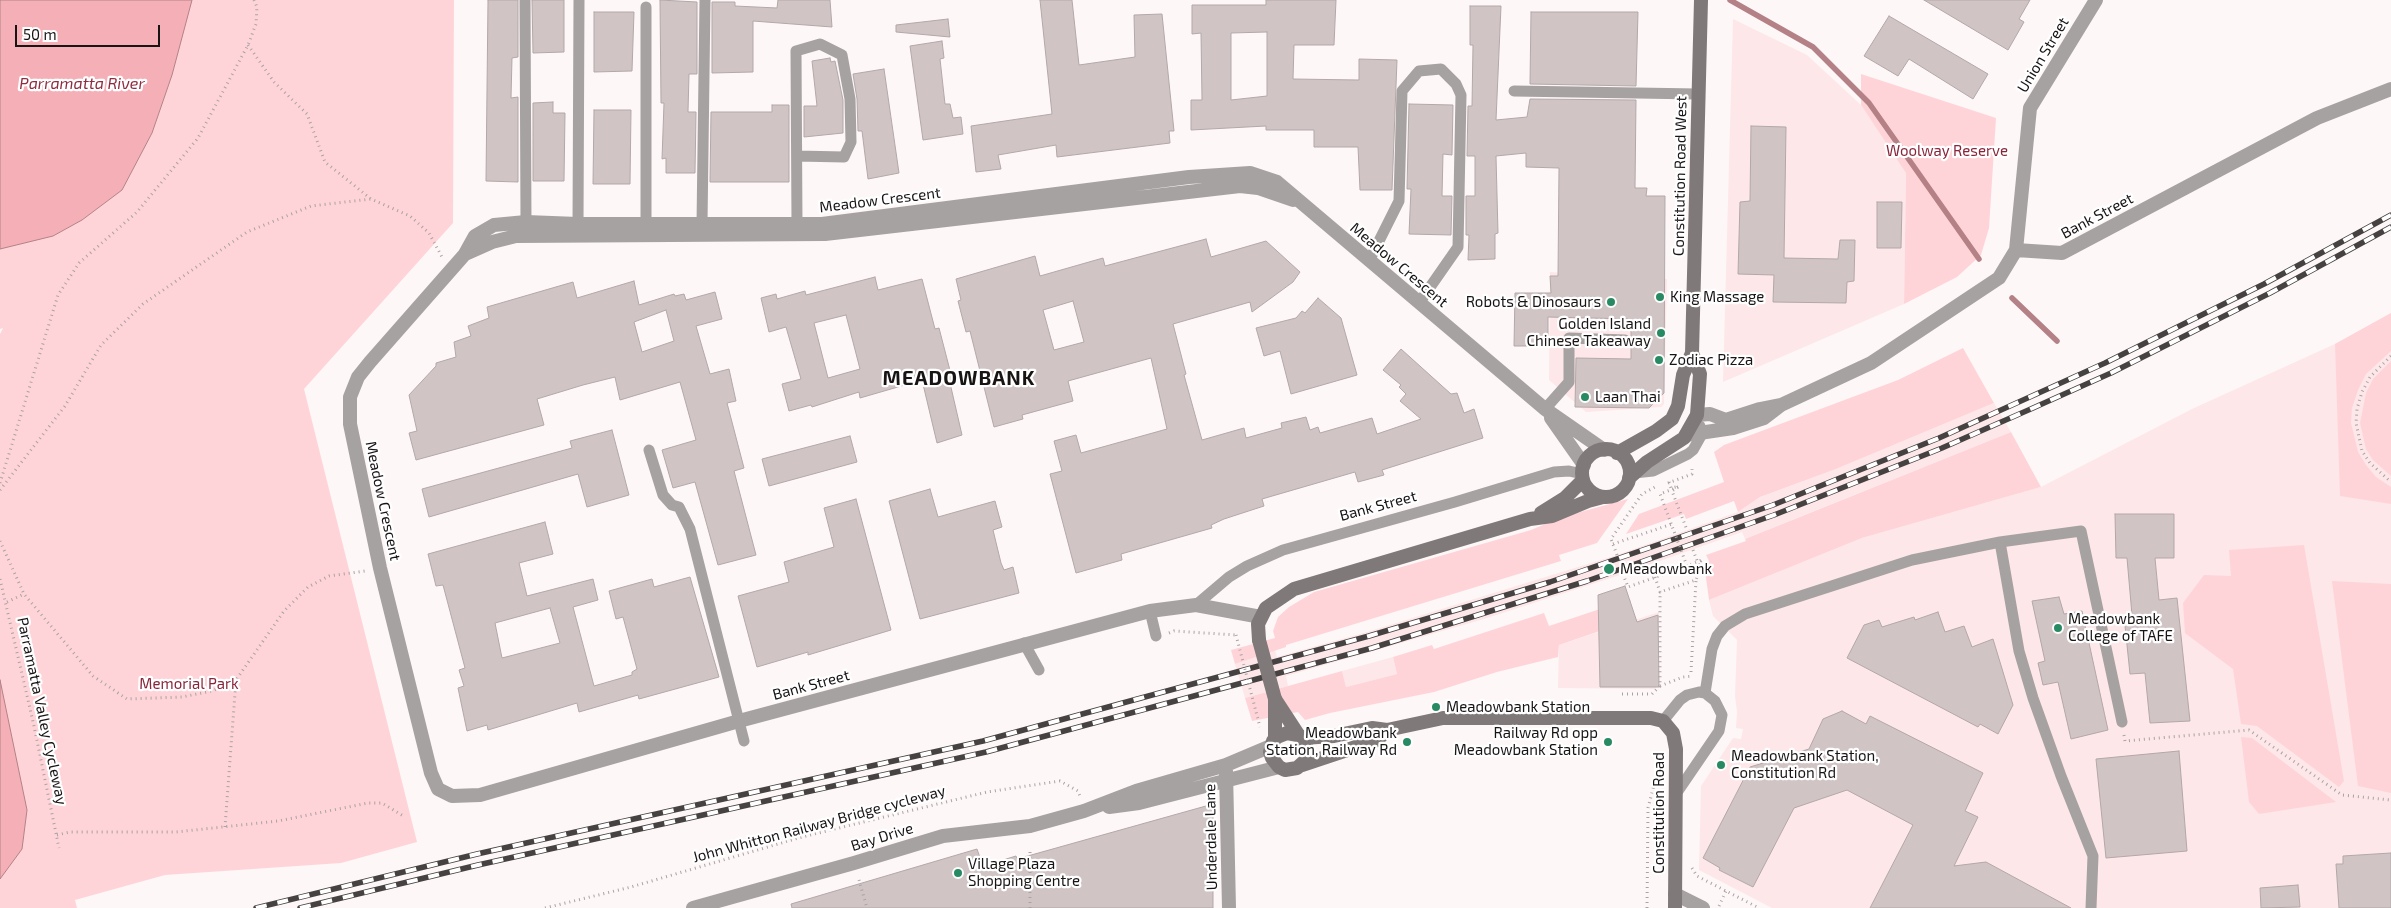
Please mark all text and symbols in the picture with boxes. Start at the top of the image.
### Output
street label: Union Street [2013,14,2073,96]
scale bar [18,15,162,47]
text: 50 m [23,25,57,43]
water label: Parramatta River [19,74,145,94]
street label: Constitution Road West [1670,96,1690,256]
park label: Woolway Reserve [1886,142,2008,160]
street label: Meadow Crescent [818,184,942,216]
street label: Bank Street [2058,190,2136,242]
street label: Meadow Crescent [1346,219,1452,311]
place label: King Massage [1670,288,1764,306]
marker: King Massage [1654,291,1666,303]
place label: Robots & Dinosaurs [1466,293,1601,311]
marker: Robots & Dinosaurs [1605,296,1617,308]
place label: Golden Island Chinese Takeaway [1527,315,1651,350]
marker: Golden Island Chinese Takeaway [1655,327,1667,339]
place label: Zodiac Pizza [1669,351,1753,369]
marker: Zodiac Pizza [1653,354,1665,366]
district label: MEADOWBANK [881,366,1037,390]
place label: Laan Thai [1595,388,1661,406]
marker: Laan Thai [1579,391,1591,403]
street label: Meadow Crescent [362,439,404,563]
street label: Bank Street [1338,487,1418,525]
place label: Meadowbank [1620,560,1712,578]
marker: Meadowbank [1602,562,1616,576]
place label: Meadowbank College of TAFE [2068,610,2173,645]
street label: Parramatta Valley Cycleway [13,616,71,806]
marker: Meadowbank College of TAFE [2052,622,2064,634]
street label: Bank Street [771,666,851,704]
park label: Memorial Park [139,675,239,693]
place label: Meadowbank Station [1446,698,1590,716]
marker: Meadowbank Station [1430,701,1442,713]
place label: Meadowbank Station, Railway Rd [1266,724,1397,759]
place label: Railway Rd opp Meadowbank Station [1454,724,1598,759]
marker: Meadowbank Station, Railway Rd [1401,736,1413,748]
marker: Railway Rd opp Meadowbank Station [1602,736,1614,748]
place label: Meadowbank Station, Constitution Rd [1731,747,1879,782]
street label: Constitution Road [1650,752,1668,874]
marker: Meadowbank Station, Constitution Rd [1715,759,1727,771]
street label: John Whitton Railway Bridge cycleway [691,782,947,866]
street label: Underdale Lane [1201,784,1221,890]
street label: Bay Drive [849,819,915,855]
place label: Village Plaza Shopping Centre [968,855,1080,890]
marker: Village Plaza Shopping Centre [952,867,964,879]

